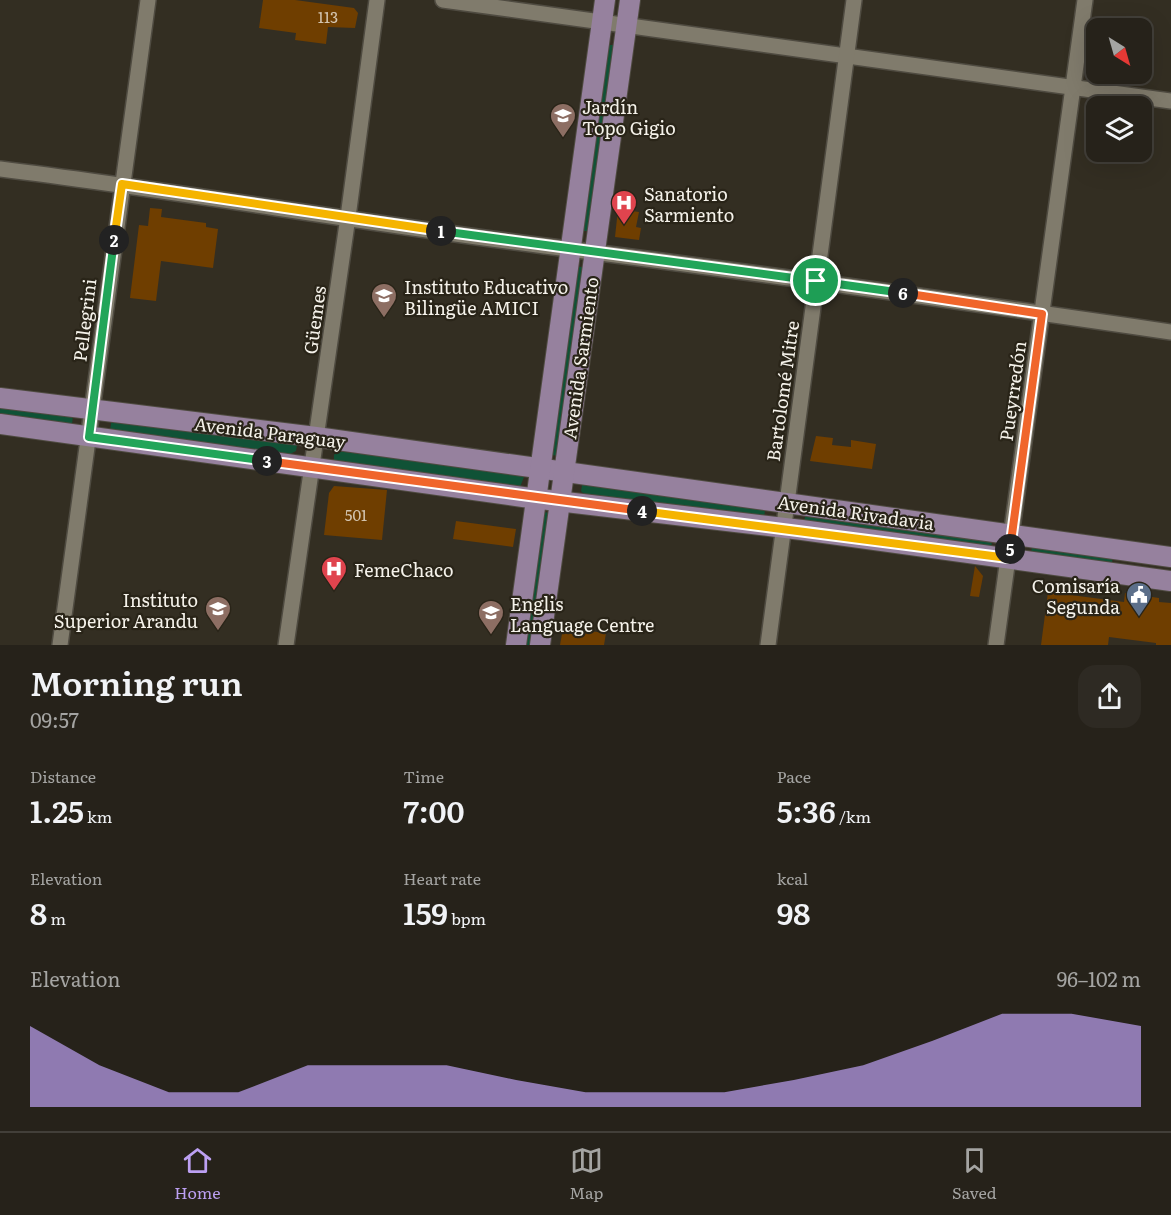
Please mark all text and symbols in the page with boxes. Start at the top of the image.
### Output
house number: 113 [318,5,338,28]
north arrow [1086,18,1152,84]
map controls [1086,18,1152,162]
place label: Jardín Topo Gigio [582,93,676,141]
button: layers [1086,96,1152,162]
school or university icon: Jardín Topo Gigio [548,101,578,139]
place label: Sanatorio Sarmiento [644,180,734,228]
hospital icon: Sanatorio Sarmiento [609,188,639,226]
pin: 1 [426,216,456,246]
text: 1 [438,219,444,243]
pin: 2 [99,225,129,255]
text: 2 [110,228,118,252]
pin [790,255,841,306]
icon: arrive [799,264,832,297]
place label: Instituto Educativo Bilingüe AMICI [404,273,568,321]
street label: Avenida Sarmiento [555,275,605,441]
street label: Pellegrini [66,277,102,363]
pin: 6 [888,278,918,308]
school or university icon: Instituto Educativo Bilingüe AMICI [369,281,399,319]
text: 6 [898,281,908,305]
street label: Güemes [296,284,332,356]
street label: Bartolomé Mitre [759,319,805,463]
street label: Pueyrredón [992,339,1032,443]
street label: Avenida Paraguay [193,409,348,455]
pin: 3 [252,446,282,476]
text: 3 [263,449,271,473]
street label: Avenida Rivadavia [776,488,936,536]
pin: 4 [627,496,657,526]
text: 4 [637,499,647,523]
house number: 501 [345,503,367,526]
pin: 5 [995,534,1025,564]
text: 5 [1006,537,1014,561]
hospital icon: FemeChaco [319,554,349,592]
place label: FemeChaco [354,556,454,583]
place label: Comisaría Segunda [1032,572,1120,620]
public building icon: Comisaría Segunda [1124,580,1154,618]
place label: Instituto Superior Arandu [54,586,198,634]
place label: Englis Language Centre [510,590,654,638]
school or university icon: Instituto Superior Arandu [203,594,233,632]
school or university icon: Englis Language Centre [476,598,506,636]
text: Morning run [30,657,243,706]
button: share [1078,665,1141,728]
text: 09:57 [30,704,79,734]
text: Distance [30,764,96,788]
text: Time [403,764,444,788]
text: Pace [777,764,811,788]
text: 1.25 [30,788,84,832]
text: 7:00 [403,788,465,832]
text: 5:36 [777,788,836,832]
text: km [84,804,112,828]
text: /km [836,804,871,828]
text: Elevation [30,866,102,890]
text: Heart rate [403,866,481,890]
text: kcal [777,866,808,890]
text: 8 [30,890,47,934]
text: 159 [403,890,448,934]
text: 98 [777,890,810,934]
text: m [47,906,66,930]
text: bpm [448,906,486,930]
text: Elevation [30,963,120,993]
text: 96–102 m [1057,963,1141,993]
tab: Home [174,1144,221,1204]
tab: Map [569,1144,603,1204]
tab: Saved [952,1144,997,1204]

